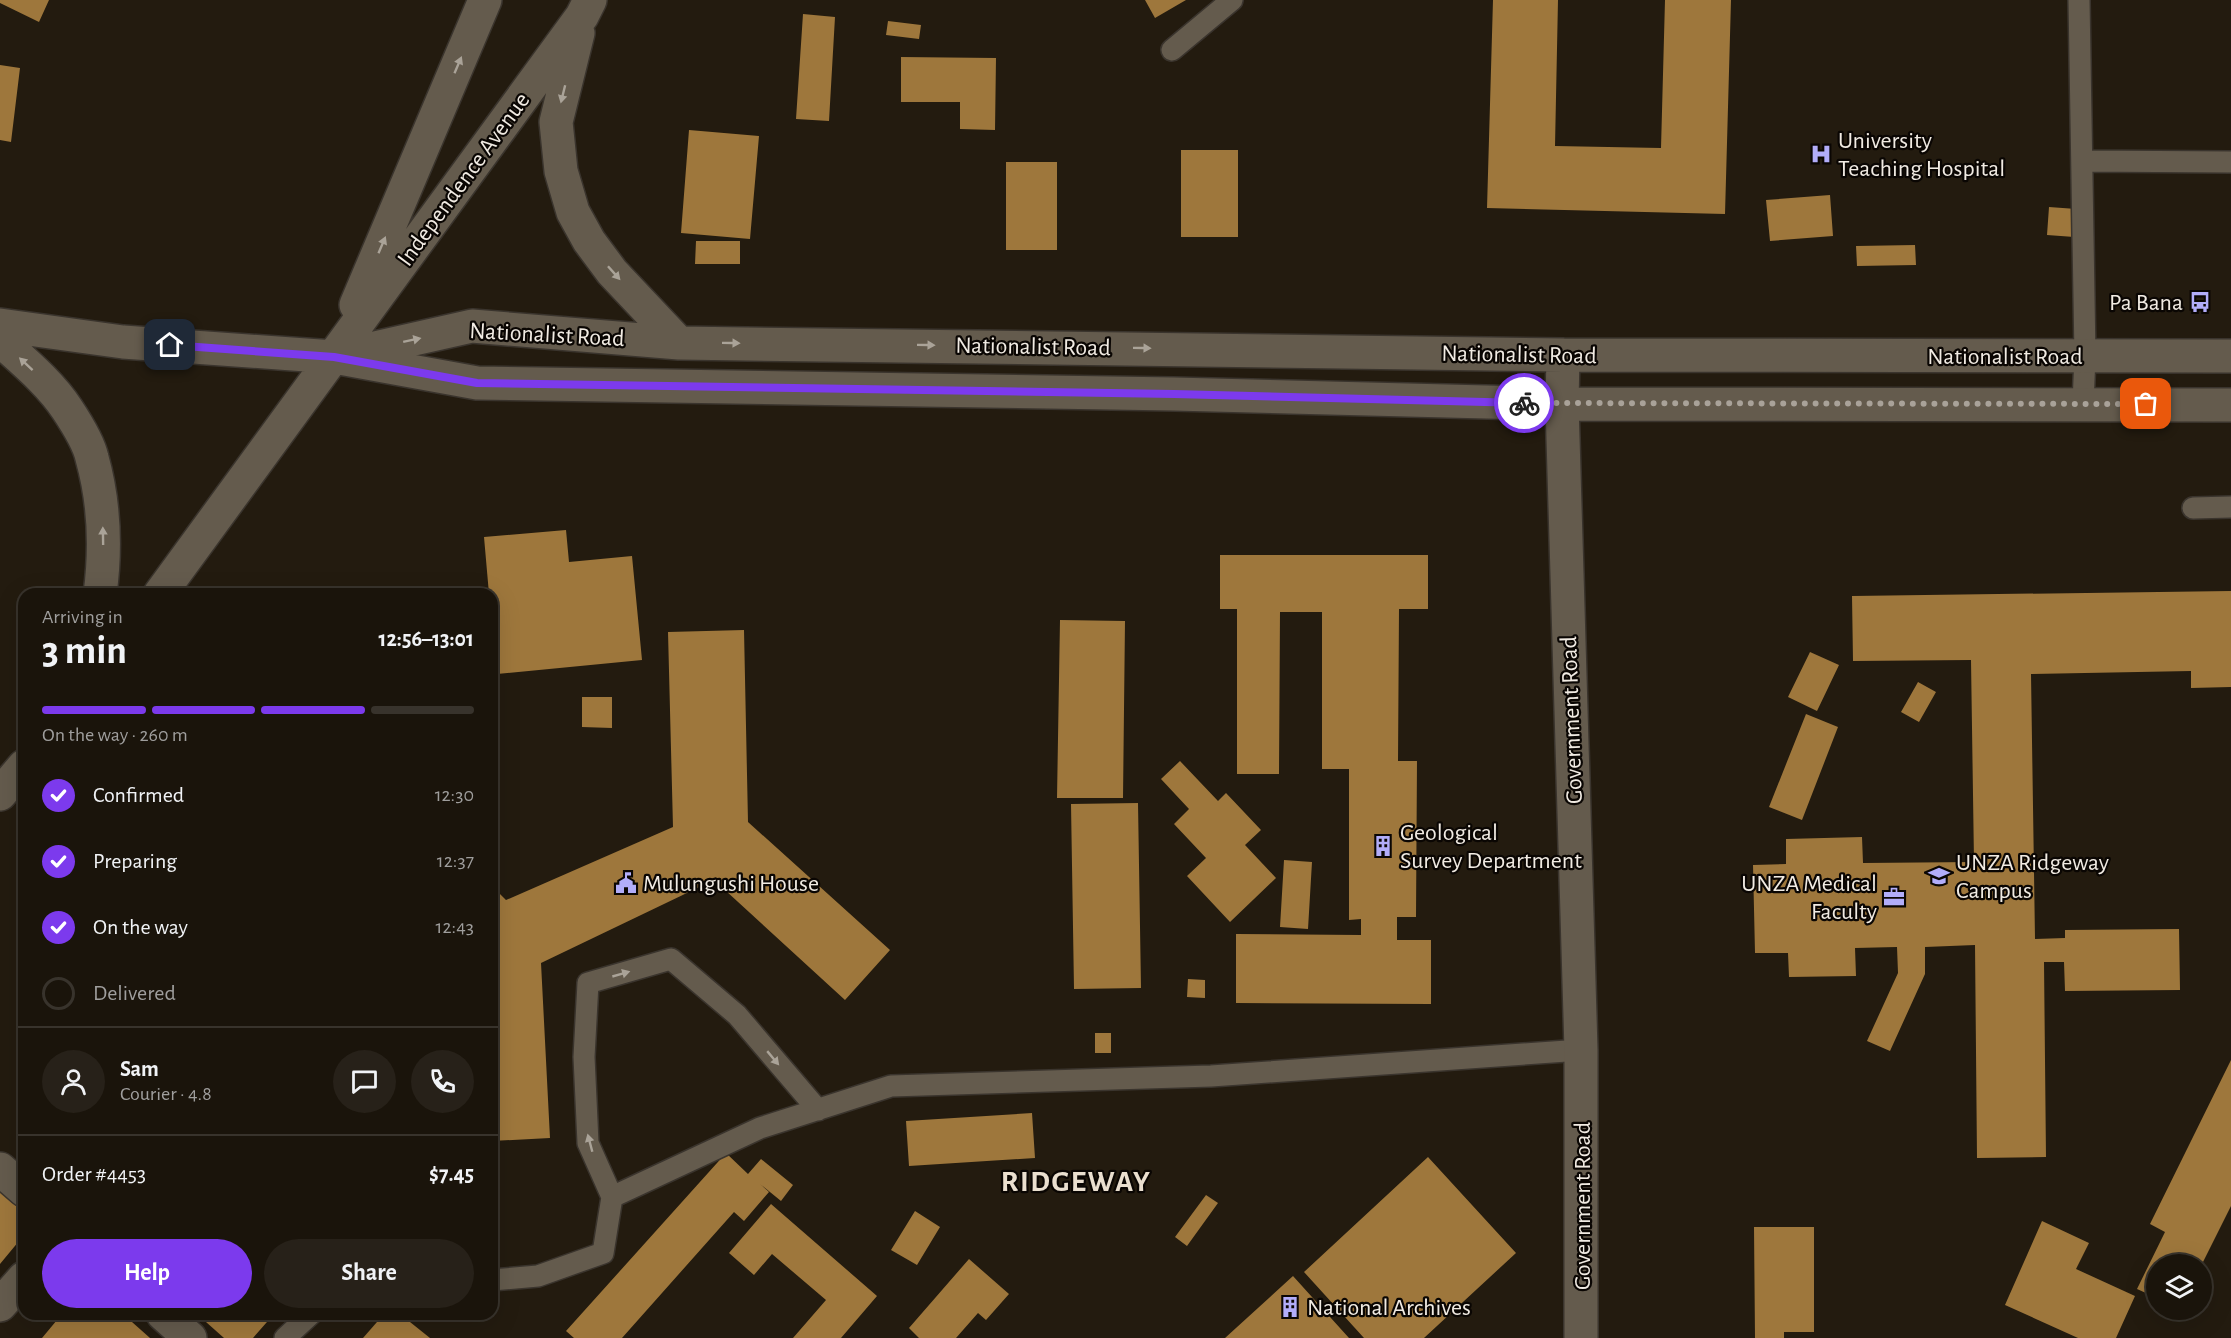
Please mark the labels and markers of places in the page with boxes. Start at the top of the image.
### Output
place label: University Teaching Hospital [1838,129,2005,181]
hospital icon: University Teaching Hospital [1809,142,1833,166]
bus stop icon: Pa Bana [2188,290,2212,314]
place label: Pa Bana [2109,291,2183,315]
pin [144,319,195,370]
pin [2120,378,2171,429]
place label: Geological Survey Department [1400,821,1582,873]
building icon: Geological Survey Department [1371,834,1395,858]
place label: UNZA Ridgeway Campus [1956,851,2109,903]
school or university icon: UNZA Ridgeway Campus [1927,864,1951,888]
public building icon: Mulungushi House [614,871,638,895]
place label: Mulungushi House [643,872,819,896]
place label: UNZA Medical Faculty [1741,872,1877,924]
office icon: UNZA Medical Faculty [1882,885,1906,909]
building icon: National Archives [1278,1295,1302,1319]
place label: National Archives [1307,1296,1471,1320]

